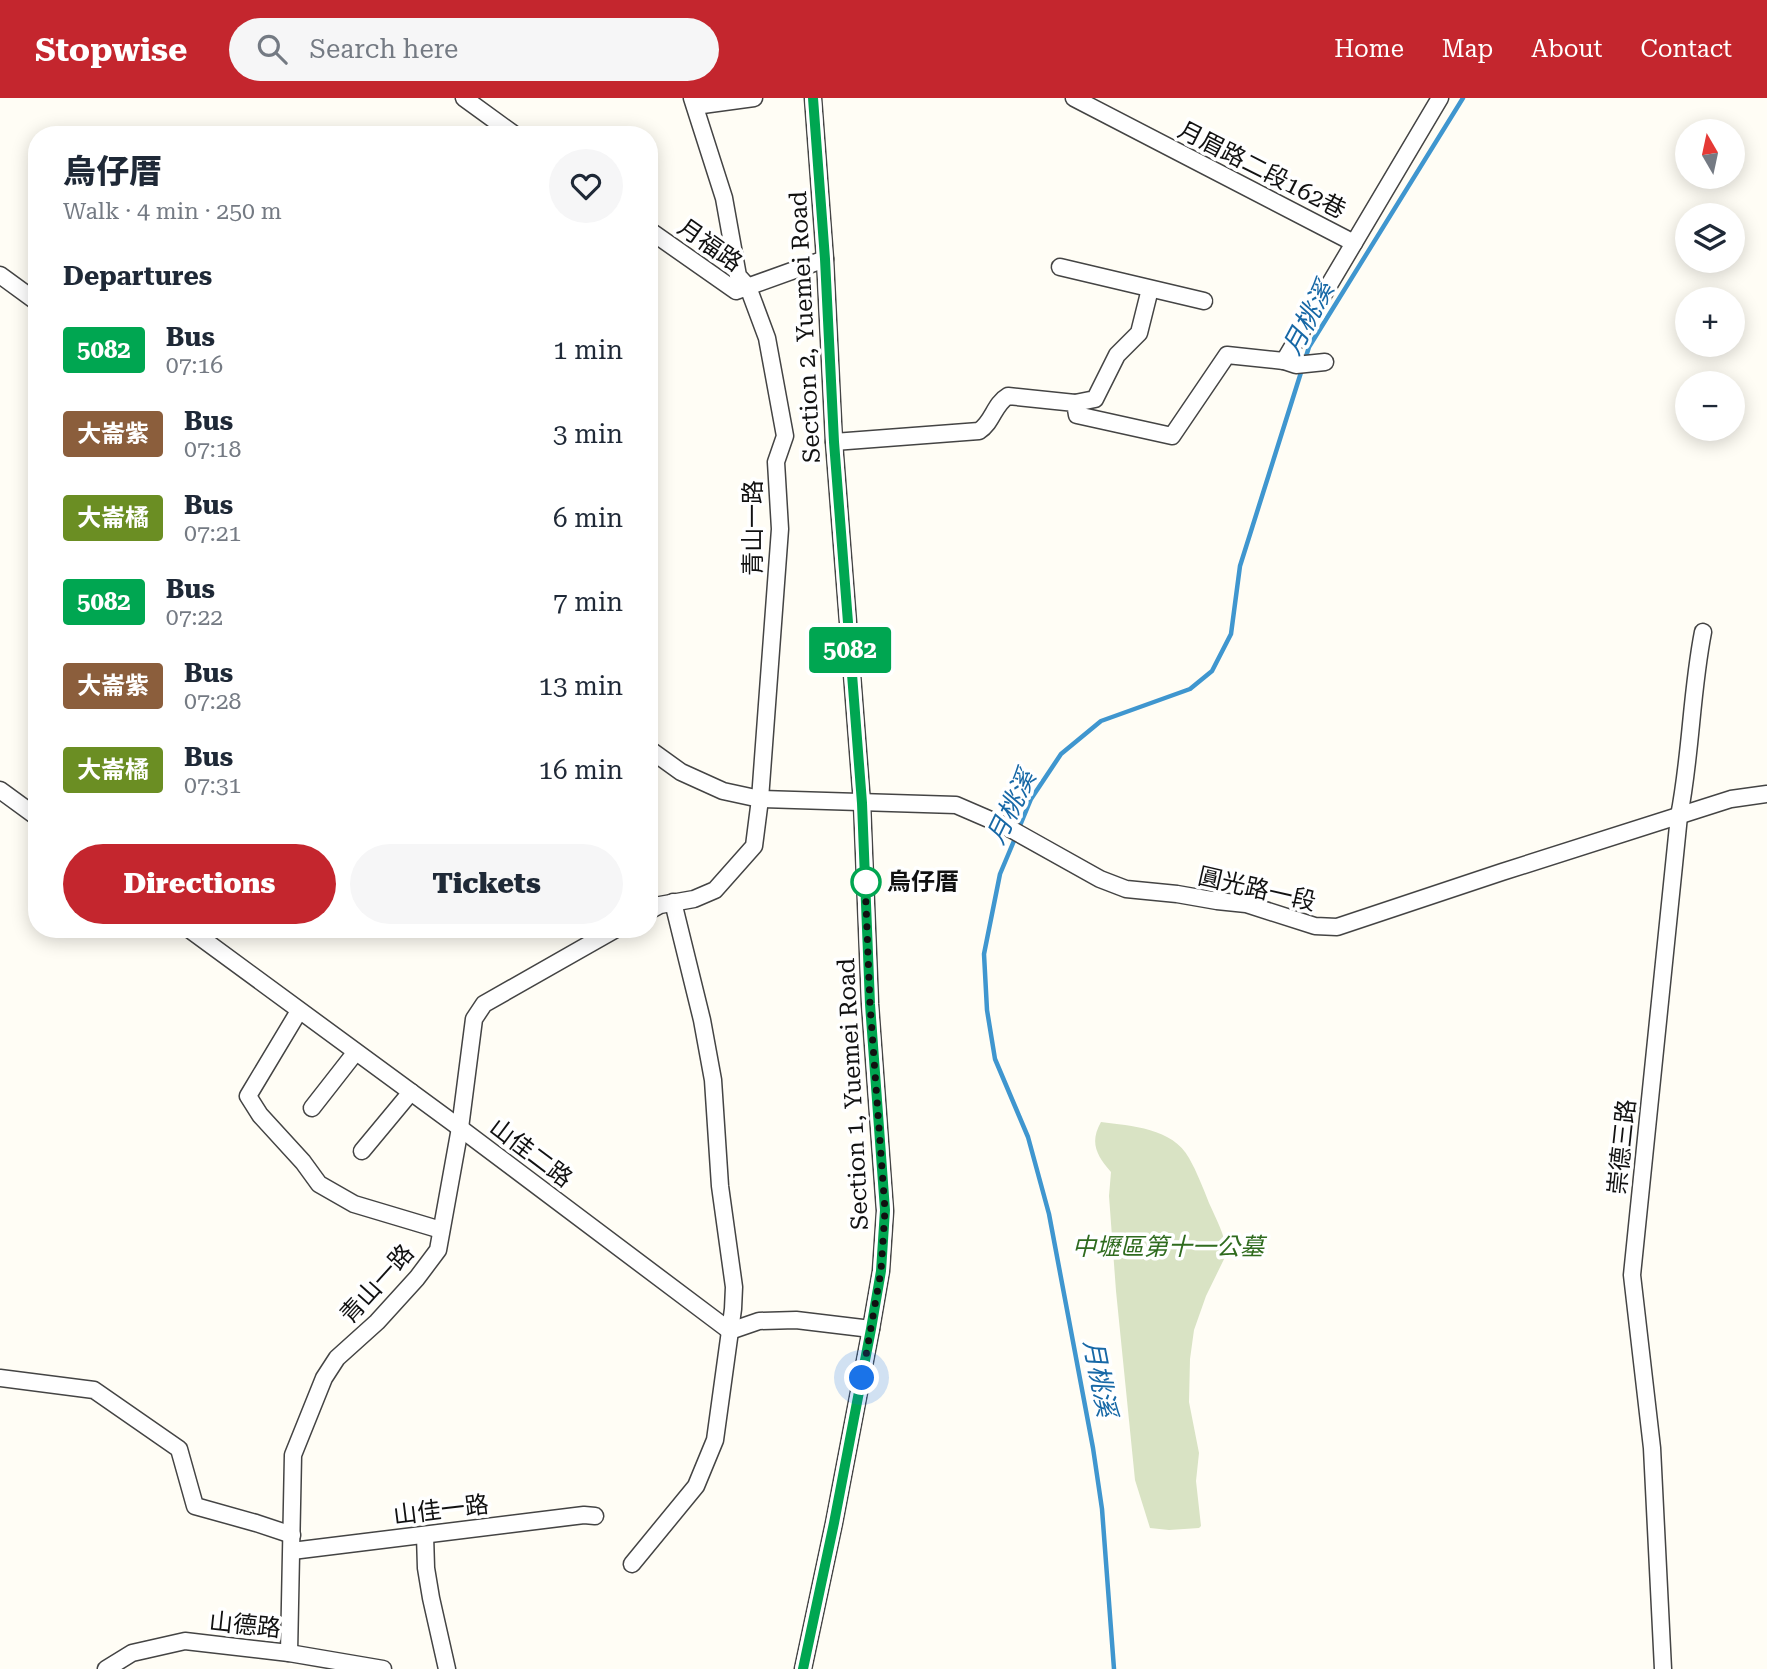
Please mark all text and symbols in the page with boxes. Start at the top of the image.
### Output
search box [229,18,719,81]
text: Stopwise [35,30,187,69]
icon: search [253,30,291,68]
text: Search here [309,34,458,64]
text: Home [1334,35,1404,63]
text: Map [1442,35,1493,63]
text: About [1531,35,1602,63]
text: Contact [1640,35,1732,63]
street label: 月眉路二段162巷 [1174,116,1350,224]
north arrow [1675,119,1745,189]
map controls [1675,119,1745,441]
button: heart [549,149,623,223]
text: 烏仔厝 [63,152,162,191]
street label: Section 2, Yuemei Road [784,190,826,464]
text: Walk · 4 min · 250 m [63,198,282,225]
button: layers [1675,203,1745,273]
street label: 月福路 [672,213,748,277]
text: Departures [63,261,212,291]
water label: 月桃溪 [1276,273,1341,359]
button: + [1675,287,1745,357]
text: Bus [166,322,215,352]
text: 1 min [553,335,623,365]
text: 5082 [77,336,131,364]
text: 07:16 [166,352,223,379]
button: − [1675,371,1745,441]
text: Bus [184,406,233,436]
text: 3 min [553,419,623,449]
text: 大崙紫 [77,420,149,448]
text: 07:18 [184,436,241,463]
street label: 青山一路 [739,480,767,576]
text: Bus [184,490,233,520]
text: 6 min [553,503,623,533]
text: 大崙橘 [77,504,149,532]
text: 07:21 [184,520,241,547]
text: Bus [166,574,215,604]
text: 7 min [553,587,623,617]
text: 5082 [77,588,131,616]
text: 07:22 [166,604,223,631]
line badge: 5082 [801,627,899,673]
text: 5082 [823,636,877,664]
text: Bus [184,658,233,688]
text: 13 min [539,671,623,701]
text: 大崙紫 [77,672,149,700]
text: 07:28 [184,688,241,715]
text: Bus [184,742,233,772]
text: 16 min [539,755,623,785]
text: 大崙橘 [77,756,149,784]
water label: 月桃溪 [980,762,1043,849]
text: 07:31 [184,772,241,799]
button: Directions [63,844,336,924]
button: Tickets [350,844,623,924]
street label: 圓光路一段 [1195,862,1319,916]
marker: 烏仔厝 [851,867,881,897]
place label: 烏仔厝 [887,868,959,896]
street label: Section 1, Yuemei Road [832,957,874,1231]
street label: 崇德三路 [1603,1098,1641,1196]
street label: 山佳二路 [484,1113,578,1193]
park label: 中壢區第十一公墓 [1072,1233,1268,1261]
street label: 青山一路 [334,1239,420,1329]
water label: 月桃溪 [1078,1337,1123,1423]
your location [844,1360,879,1395]
street label: 山佳一路 [392,1490,490,1530]
street label: 山德路 [208,1607,282,1643]

